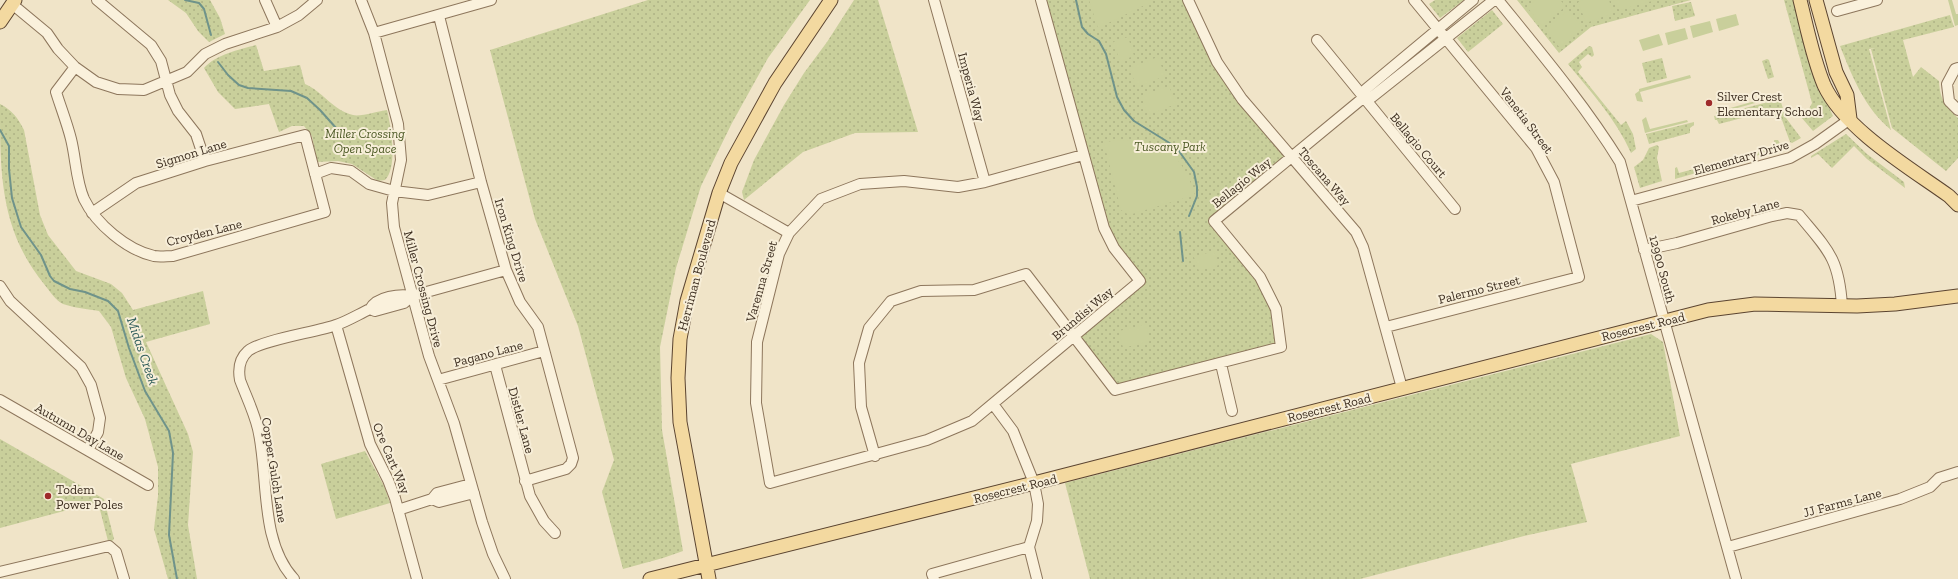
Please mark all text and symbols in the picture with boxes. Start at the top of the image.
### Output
street label: Imperia Way [955,51,988,124]
street label: Venetia Street [1496,83,1557,157]
place label: Silver Crest Elementary School [1717,89,1822,119]
marker: Silver Crest Elementary School [1704,98,1714,108]
street label: Bellagio Court [1387,110,1450,181]
park label: Miller Crossing Open Space [325,126,405,156]
street label: Sigmon Lane [154,136,228,171]
street label: Elementary Drive [1692,137,1791,178]
park label: Tuscany Park [1134,139,1206,154]
street label: Toscana Way [1295,144,1354,209]
street label: Bellagio Way [1209,154,1274,211]
street label: Rokeby Lane [1709,195,1781,228]
street label: Iron King Drive [492,196,531,284]
street label: Croyden Lane [165,216,243,249]
street label: Herriman Boulevard [674,218,719,332]
street label: Miller Crossing Drive [401,229,446,349]
street label: 12900 South [1646,234,1679,305]
street label: Varenna Street [742,239,780,324]
street label: Palermo Street [1437,272,1522,307]
street label: Brundisi Way [1049,283,1116,343]
street label: Rosecrest Road [1600,309,1686,344]
water label: Midas Creek [123,315,162,387]
street label: Pagano Lane [452,337,524,370]
street label: Distler Lane [505,385,538,455]
street label: Rosecrest Road [1286,390,1372,425]
street label: Autumn Day Lane [32,400,127,463]
street label: Copper Gulch Lane [259,416,290,524]
street label: Ore Cart Way [370,420,413,496]
street label: Rosecrest Road [972,471,1058,506]
place label: Todem Power Poles [56,482,123,512]
street label: JJ Farms Lane [1801,485,1883,520]
marker: Todem Power Poles [43,491,53,501]

